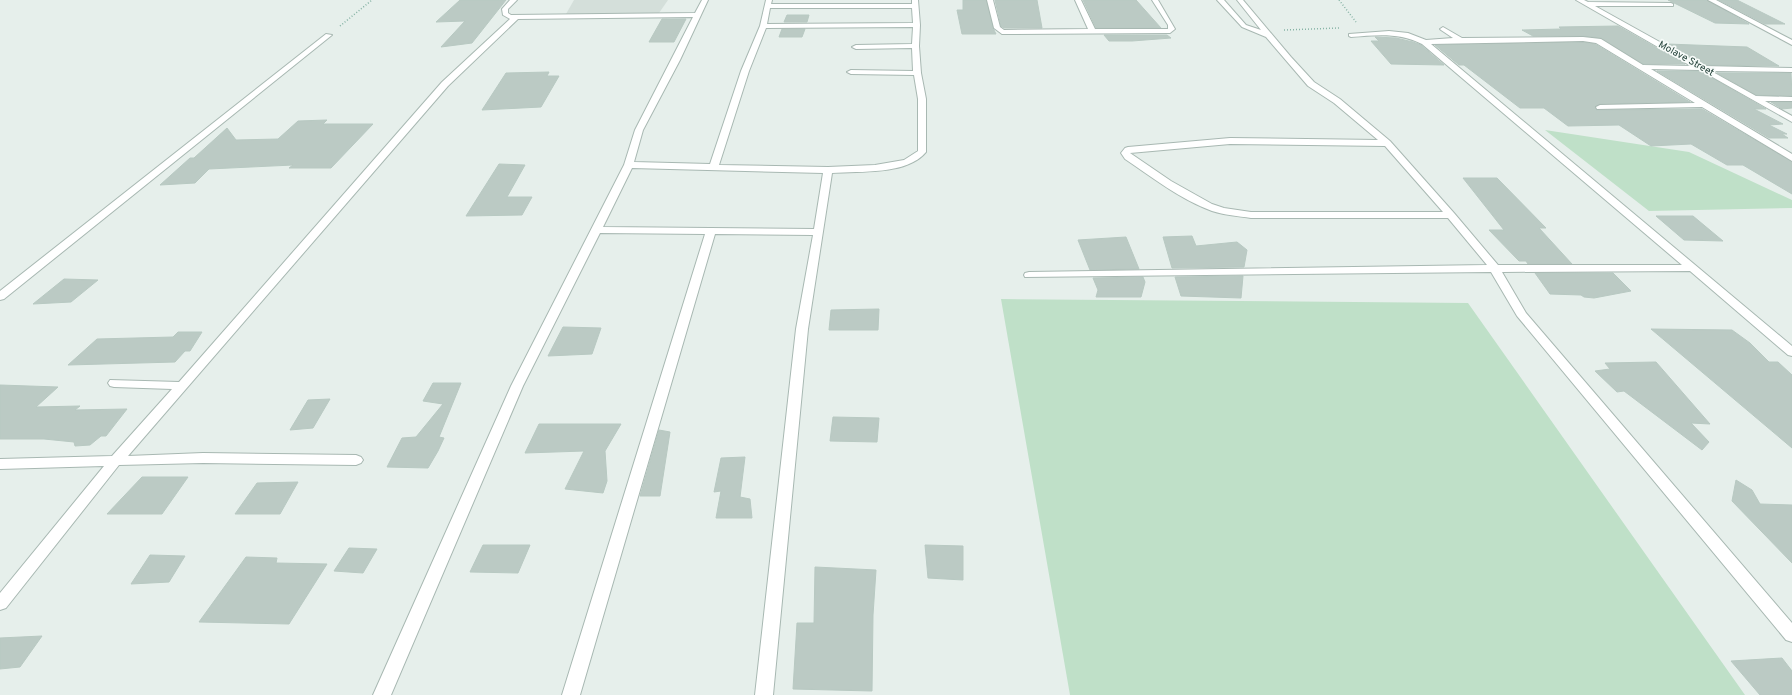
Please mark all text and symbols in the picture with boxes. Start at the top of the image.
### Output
street label: Molave Street [1656,38,1716,80]

